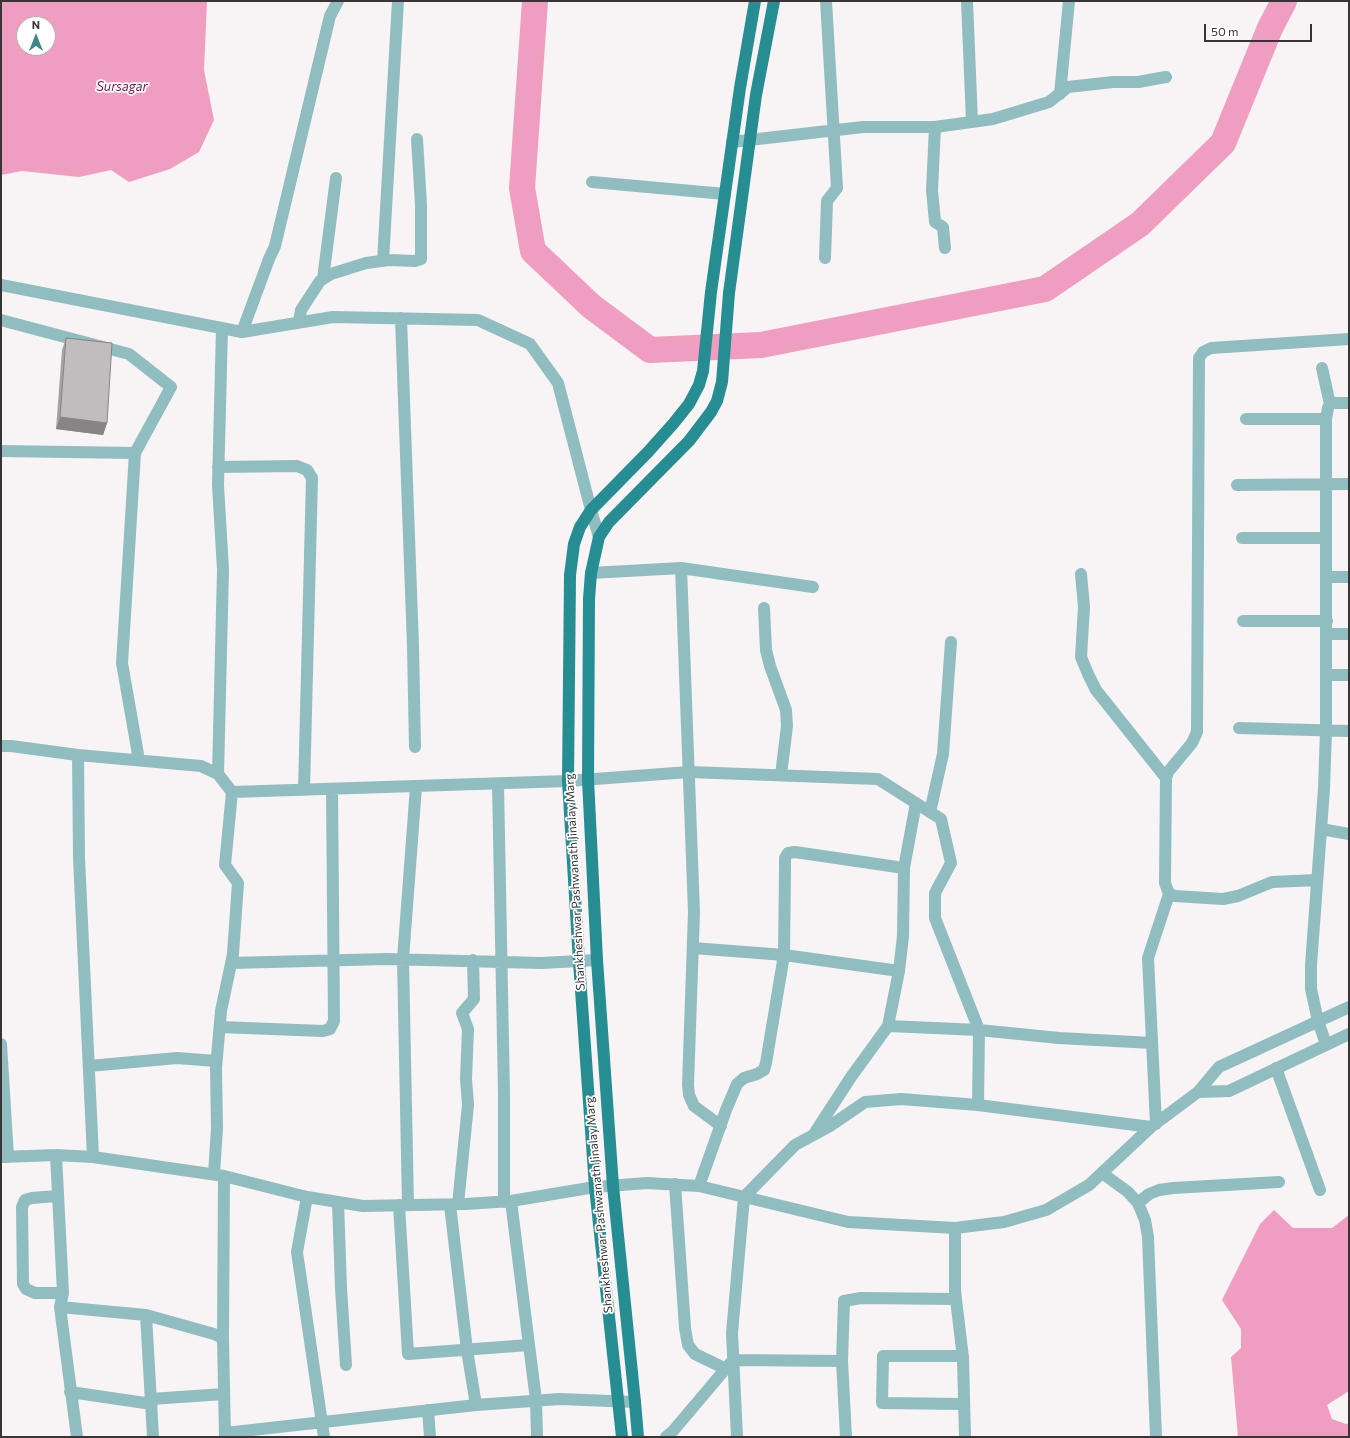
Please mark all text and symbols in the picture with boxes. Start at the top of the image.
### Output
north arrow [16,16,56,56]
scale bar [1206,16,1314,42]
text: N [32,18,40,31]
text: 50 m [1211,24,1239,38]
water label: Sursagar [96,79,148,95]
street label: Shankheshwar Pashwanath Jinalay Marg [562,773,588,991]
street label: Shankheshwar Pashwanath Jinalay Marg [582,1096,616,1314]

